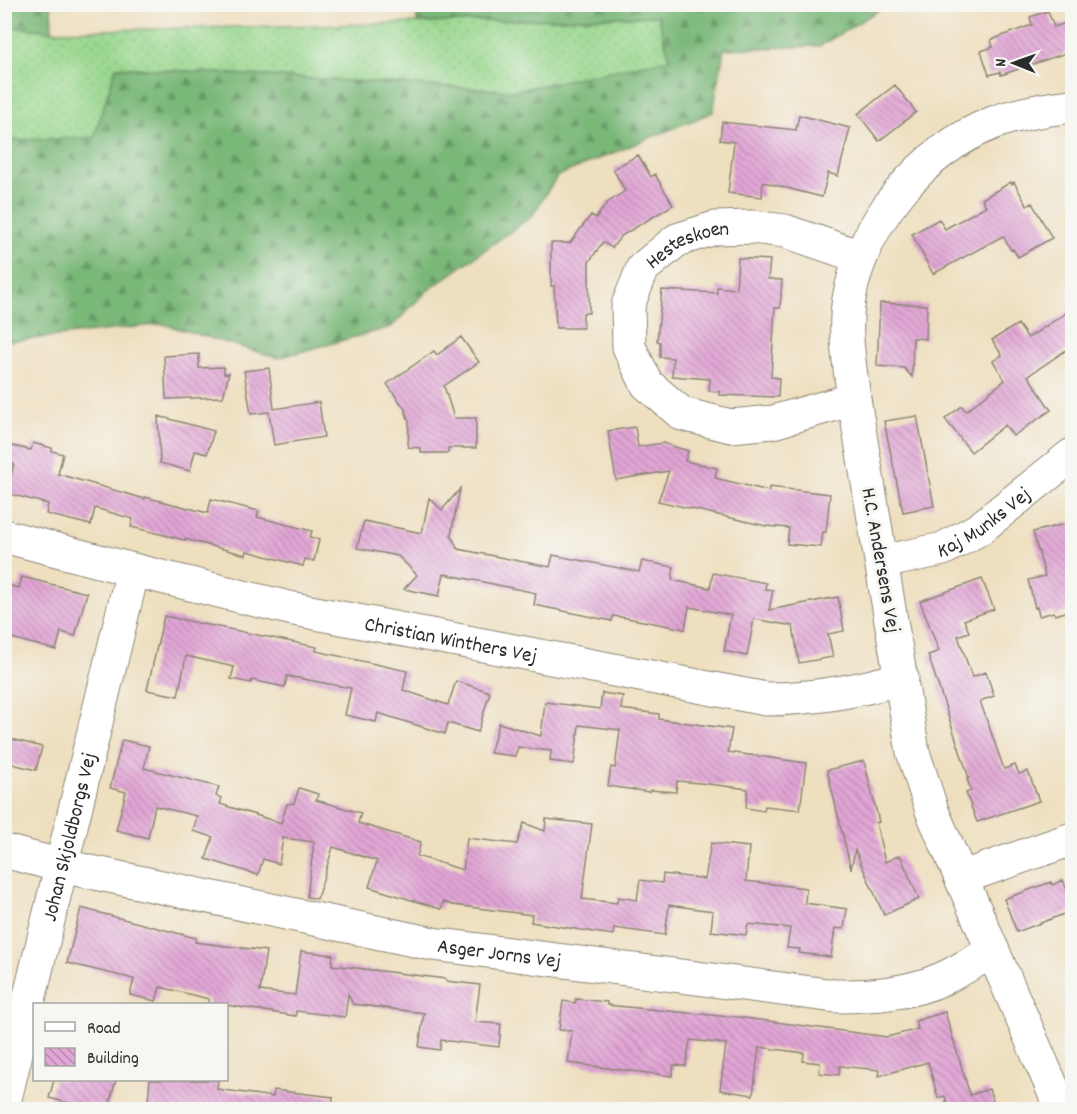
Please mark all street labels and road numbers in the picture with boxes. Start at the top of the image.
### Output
street label: Hesteskoen [640,215,729,278]
street label: Kaj Munks Vej [935,481,1038,568]
street label: H.C. Andersens Vej [851,485,907,636]
street label: Christian Winthers Vej [362,611,539,673]
street label: Johan Skjoldborgs Vej [36,750,106,925]
street label: Asger Jorns Vej [435,933,563,978]

